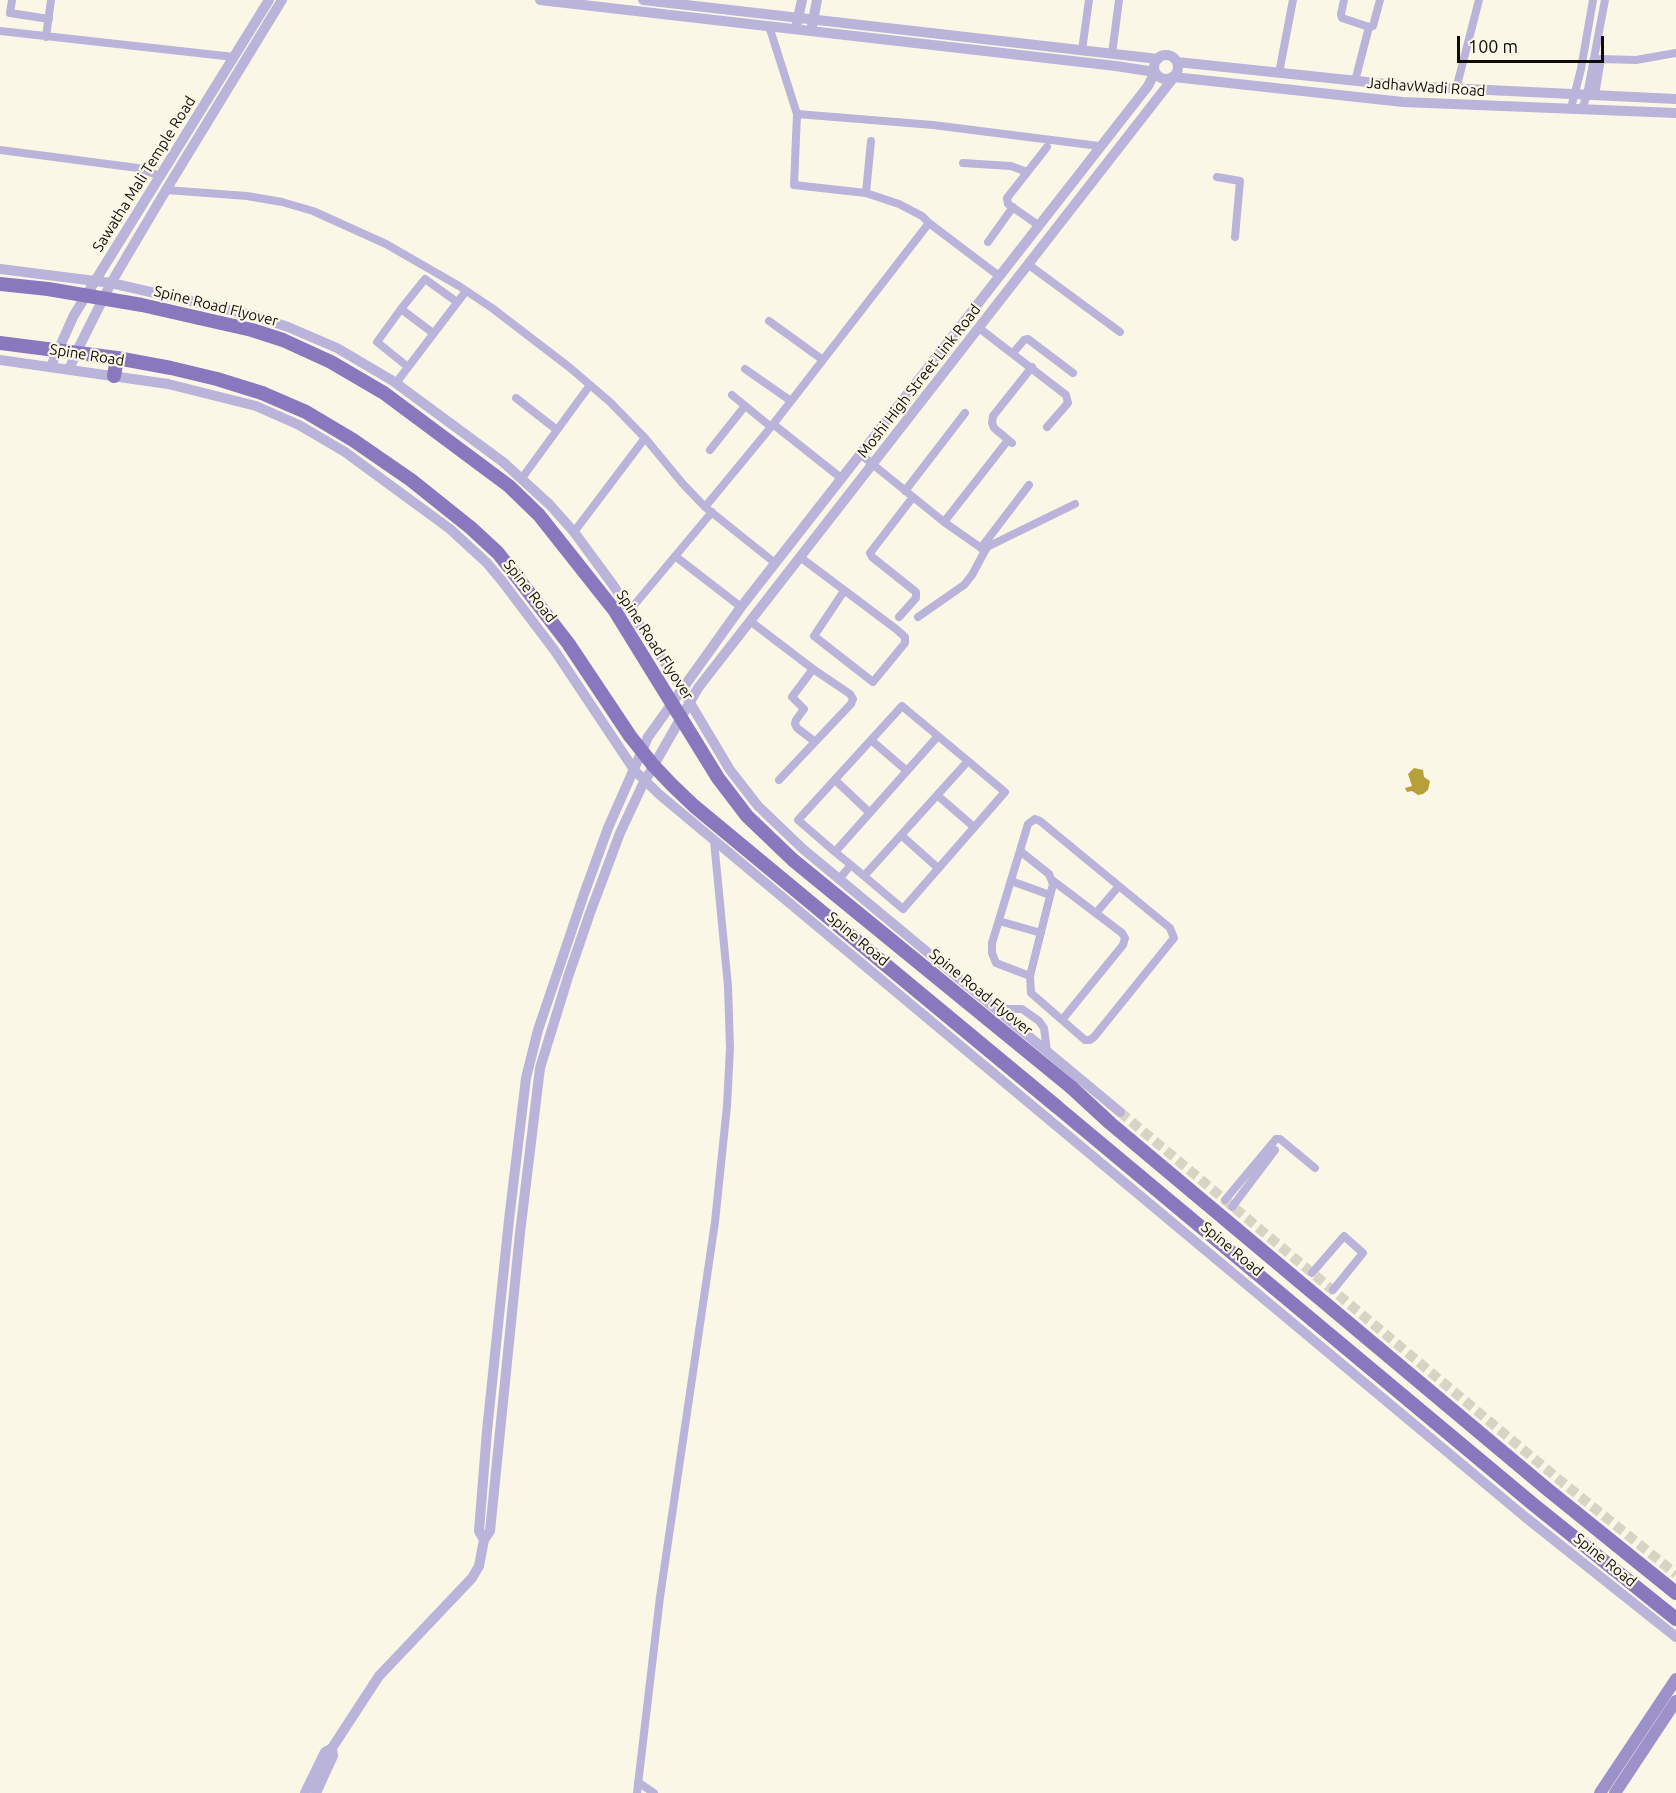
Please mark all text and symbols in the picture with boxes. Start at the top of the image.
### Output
scale bar [1460,24,1607,62]
text: 100 m [1468,36,1518,56]
street label: JadhavWadi Road [1366,74,1486,100]
street label: Sawatha Mali Temple Road [89,93,199,255]
street label: Spine Road Flyover [152,282,280,330]
street label: Moshi High Street Link Road [854,301,984,461]
street label: Spine Road [48,340,126,370]
street label: Spine Road [500,556,560,626]
street label: Spine Road Flyover [613,587,697,703]
street label: Spine Road [823,908,893,970]
street label: Spine Road Flyover [926,945,1036,1039]
street label: Spine Road [1197,1218,1267,1280]
street label: Spine Road [1570,1529,1640,1591]

